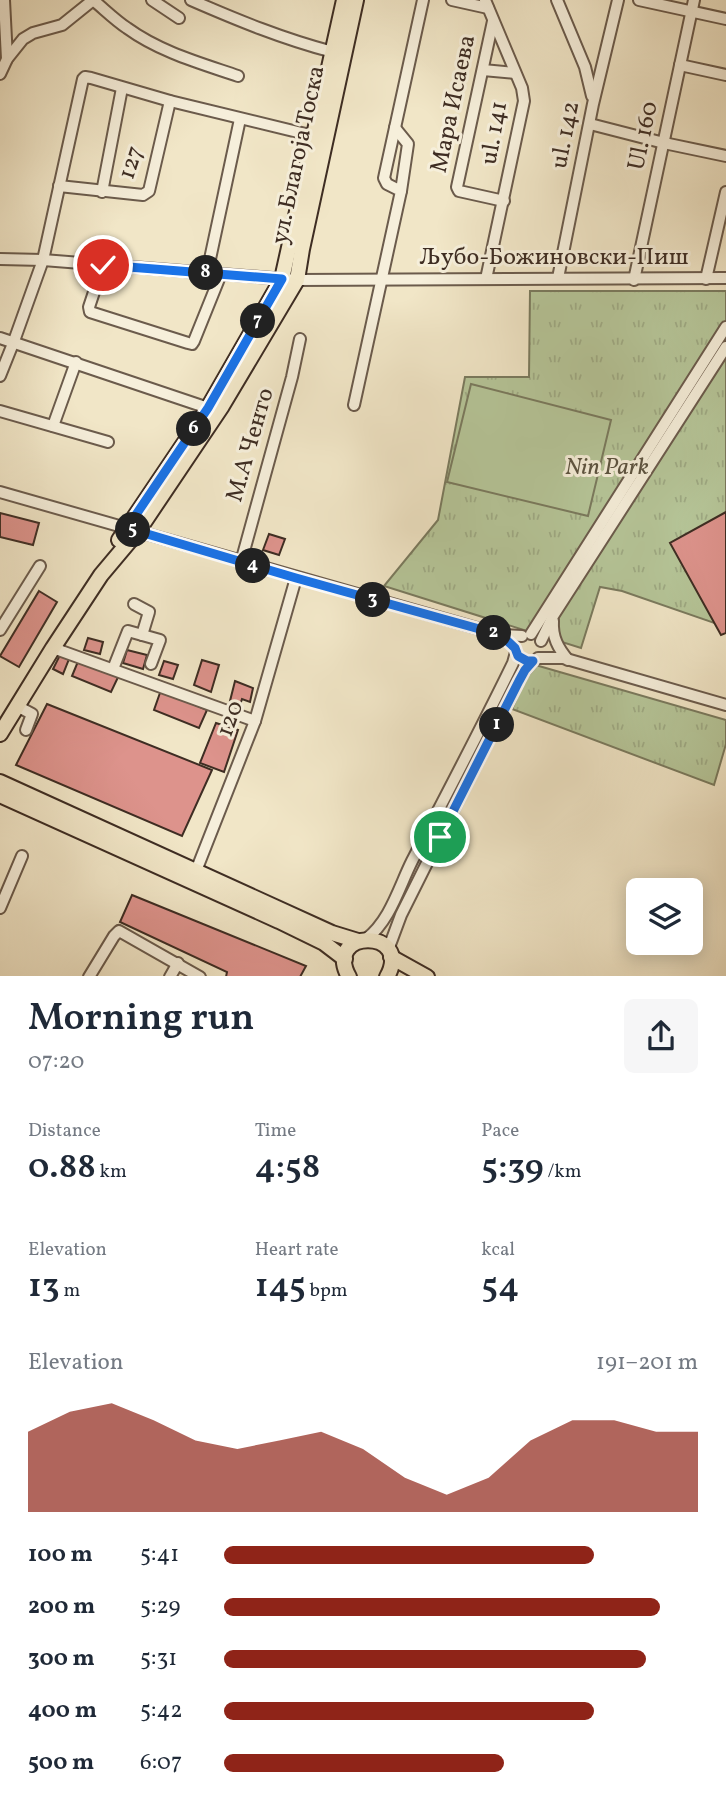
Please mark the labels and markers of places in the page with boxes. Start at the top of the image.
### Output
pin [73,235,133,295]
pin: 8 [188,256,224,290]
pin: 7 [240,304,276,338]
pin: 6 [176,412,212,446]
pin: 5 [116,512,150,548]
pin: 4 [236,548,270,584]
pin: 3 [356,582,390,618]
pin: 2 [476,616,512,650]
pin: 1 [480,708,514,742]
pin [410,807,470,867]

